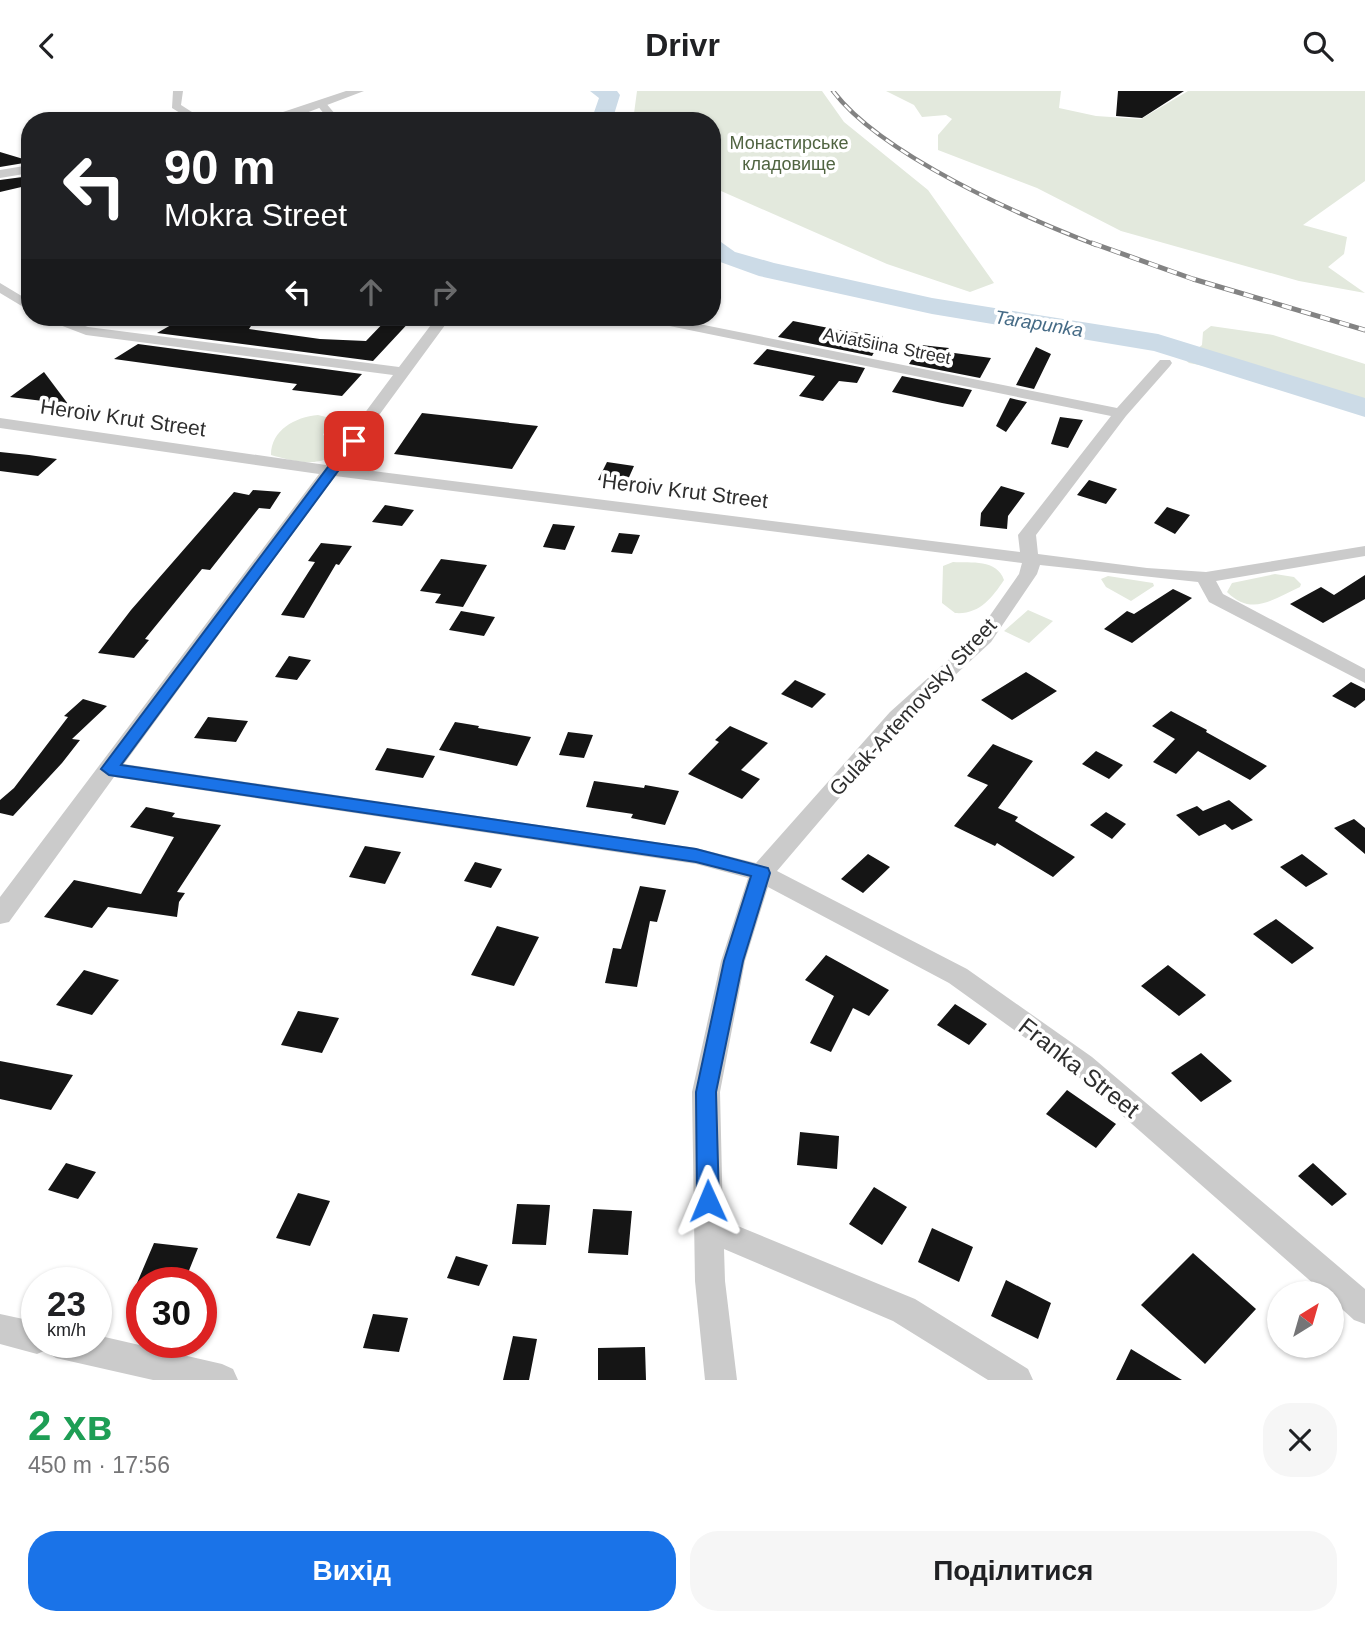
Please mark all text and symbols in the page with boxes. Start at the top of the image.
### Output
icon: back [28,27,66,65]
text: Drivr [645,27,720,63]
icon: search [1299,27,1337,65]
park label: Монастирське кладовище [730,133,848,174]
icon: left [49,140,140,231]
text: 90 m [164,140,276,194]
text: Mokra Street [164,197,347,233]
icon: left [279,273,317,311]
icon: ahead [352,273,390,311]
icon: right [425,273,463,311]
water label: Tarapunka [993,306,1085,341]
street label: Aviatsiina Street [821,324,953,368]
street label: Heroiv Krut Street [39,395,207,441]
pin [324,411,384,471]
icon: arrive [335,422,373,460]
street label: Heroiv Krut Street [601,469,769,512]
street label: Gulak-Artemovsky Street [825,613,1001,800]
street label: Franka Street [1014,1012,1145,1123]
position arrow [671,1164,745,1238]
speed limit sign: 30 [126,1267,217,1358]
north arrow [1267,1281,1344,1358]
map controls [1267,1281,1344,1358]
text: 23 [47,1284,86,1323]
text: km/h [47,1320,86,1340]
text: 2 хв [28,1402,112,1449]
button: close [1263,1403,1337,1477]
text: 450 m · 17:56 [28,1452,170,1478]
button: Вихід [28,1531,676,1611]
button: Поділитися [690,1531,1337,1611]

